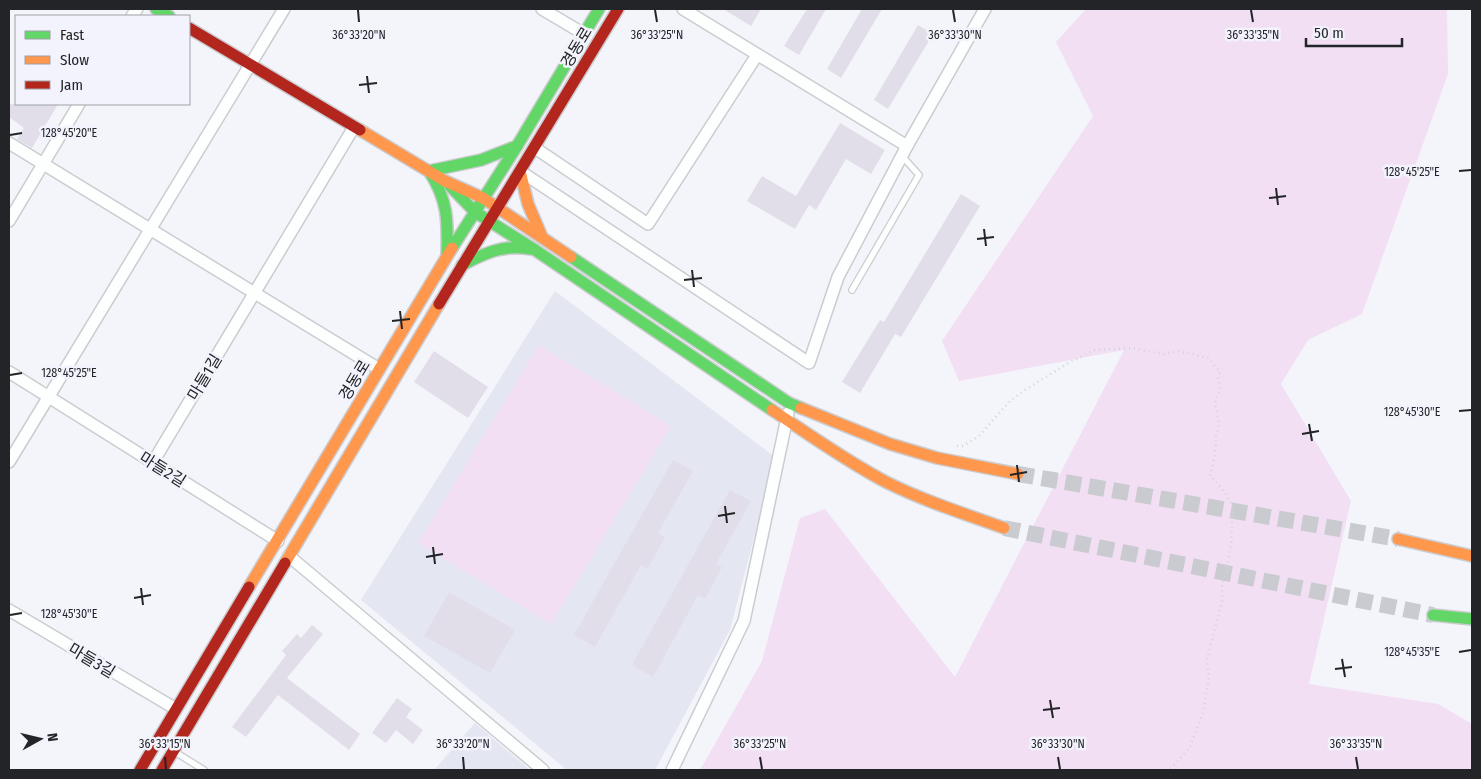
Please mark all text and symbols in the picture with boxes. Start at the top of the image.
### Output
legend [15,15,190,105]
scale bar [1306,15,1402,47]
street label: 경동로 [557,23,596,71]
text: 50 m [1314,24,1344,42]
text: Fast [60,26,84,44]
text: 36°33'20"N [332,28,386,42]
text: 36°33'25"N [631,28,683,42]
text: 36°33'30"N [928,28,982,42]
text: 36°33'35"N [1227,28,1279,42]
text: Slow [60,51,89,69]
text: Jam [60,76,83,94]
text: 128°45'20"E [41,126,98,140]
text: 128°45'25"E [1384,165,1440,179]
street label: 마들1길 [183,351,226,404]
street label: 경동로 [335,356,374,404]
text: 128°45'25"E [41,366,97,380]
text: 128°45'30"E [1384,405,1441,419]
street label: 마들2길 [136,448,189,491]
text: 128°45'30"E [41,607,98,621]
street label: 마들3길 [65,639,119,682]
text: 128°45'35"E [1384,645,1440,659]
north arrow [15,714,65,764]
text: N [43,732,61,743]
text: 36°33'15"N [139,737,191,751]
text: 36°33'20"N [436,737,490,751]
text: 36°33'25"N [734,737,786,751]
text: 36°33'30"N [1031,737,1085,751]
text: 36°33'35"N [1330,737,1382,751]

